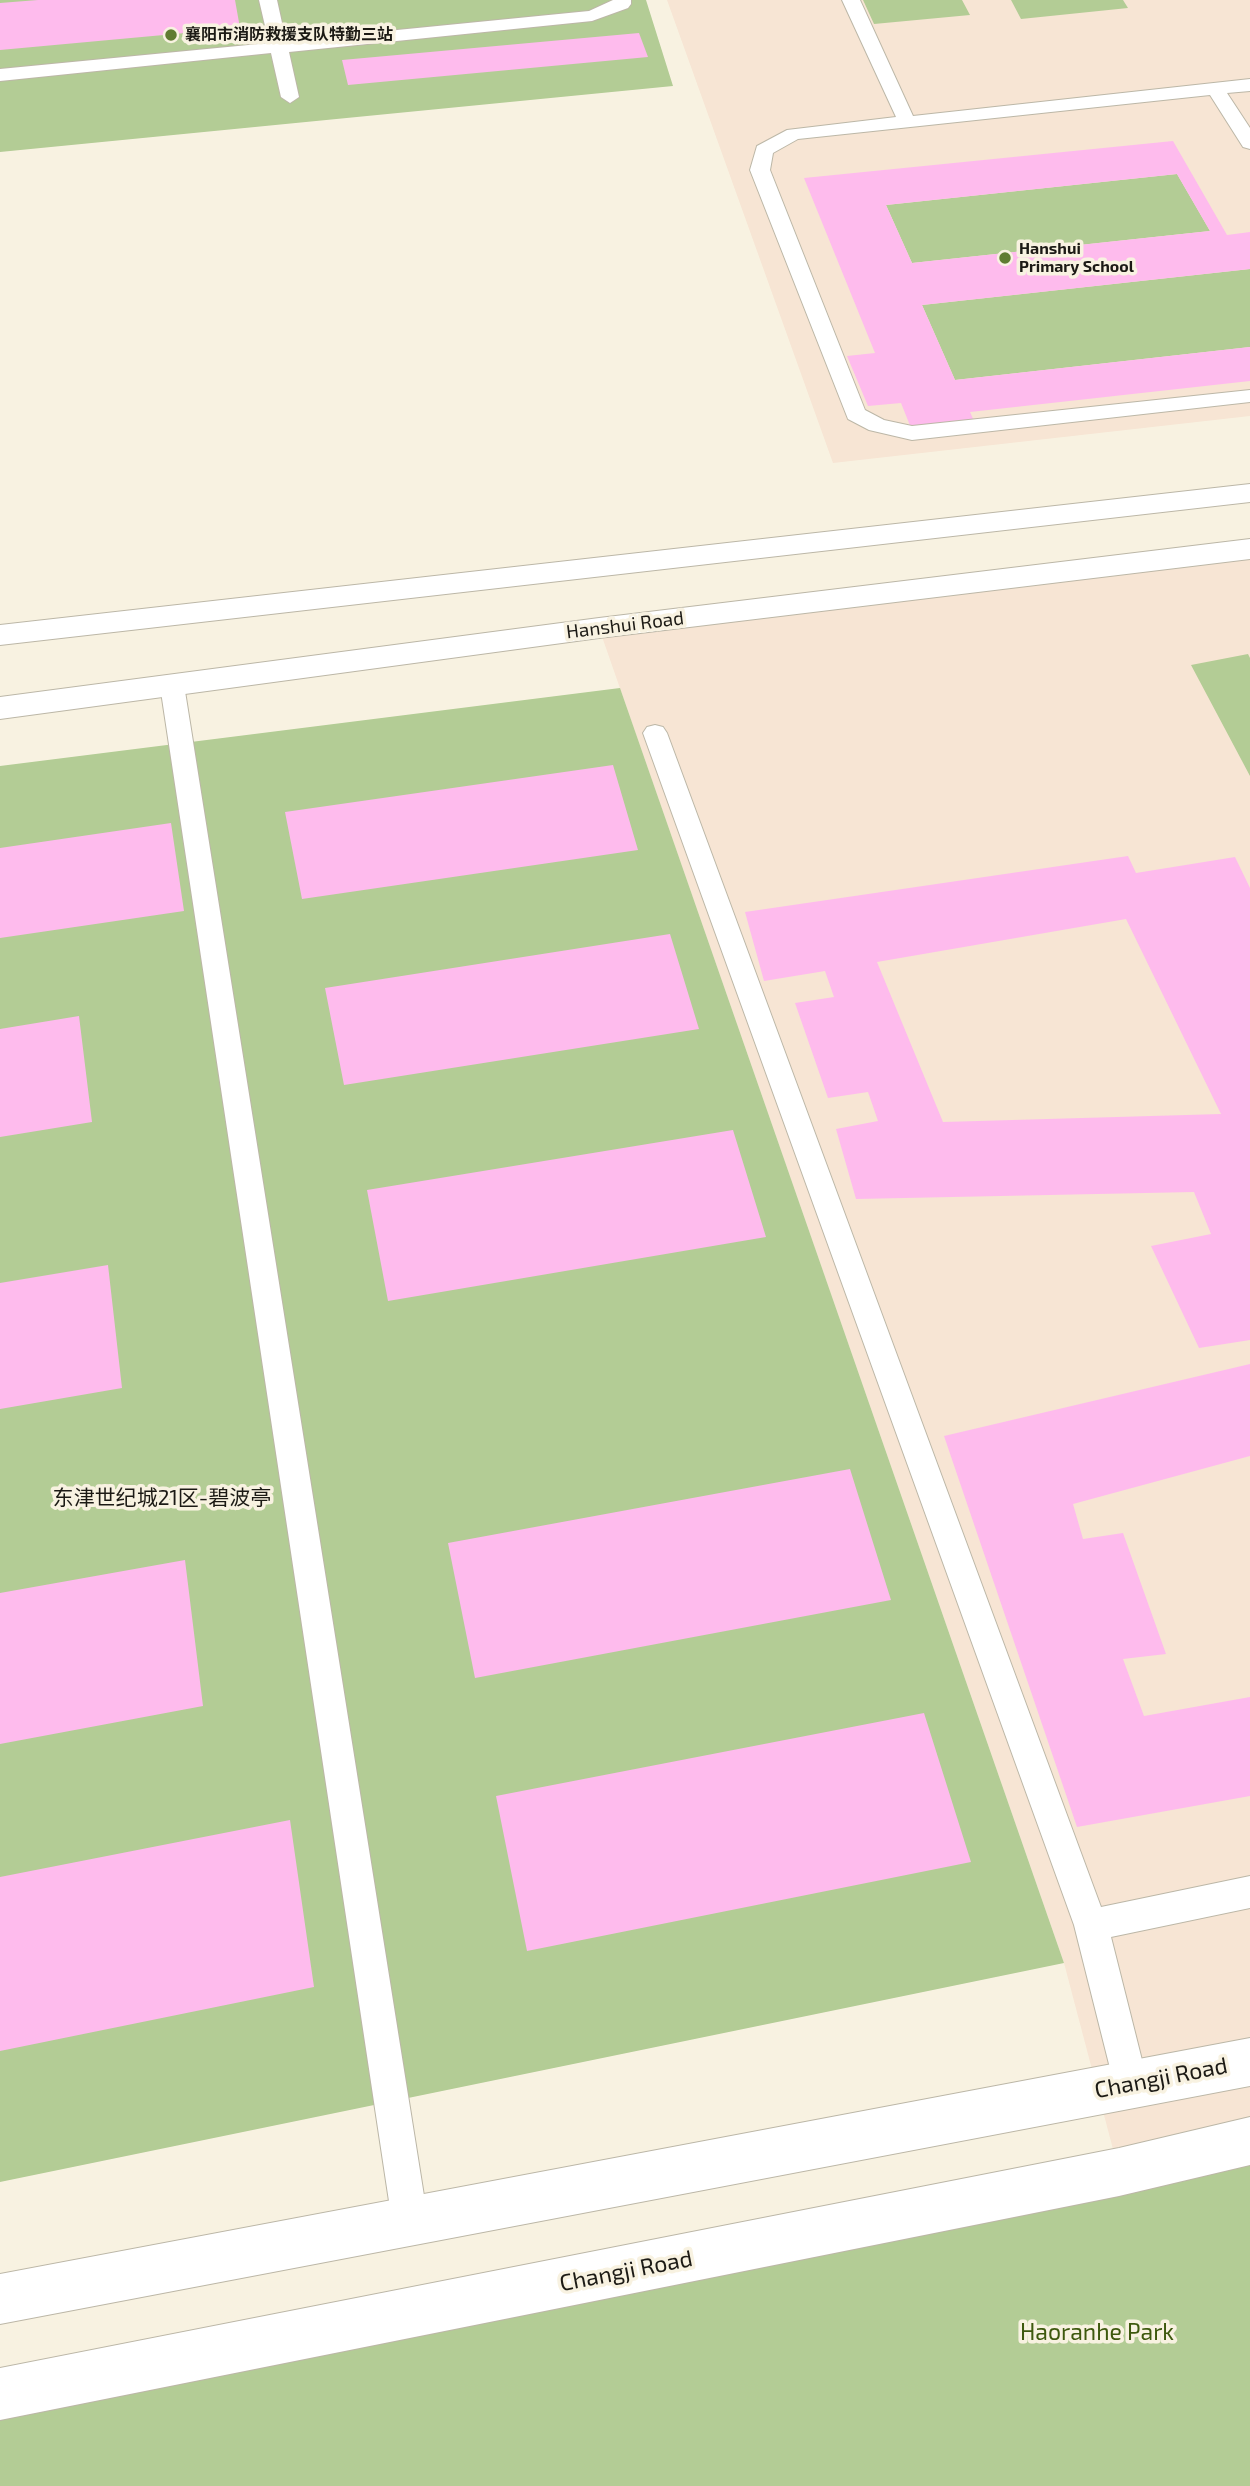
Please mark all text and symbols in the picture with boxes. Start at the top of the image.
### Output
place label: 襄阳市消防救援支队特勤三站 [185,25,393,45]
marker: 襄阳市消防救援支队特勤三站 [163,27,179,43]
place label: Hanshui Primary School [1019,239,1134,277]
marker: Hanshui Primary School [997,250,1013,266]
street label: Hanshui Road [565,606,685,644]
district label: 东津世纪城21区-碧波亭 [53,1485,271,1511]
street label: Changji Road [1092,2052,1230,2104]
street label: Changji Road [557,2245,695,2297]
park label: Haoranhe Park [1020,2318,1174,2346]

